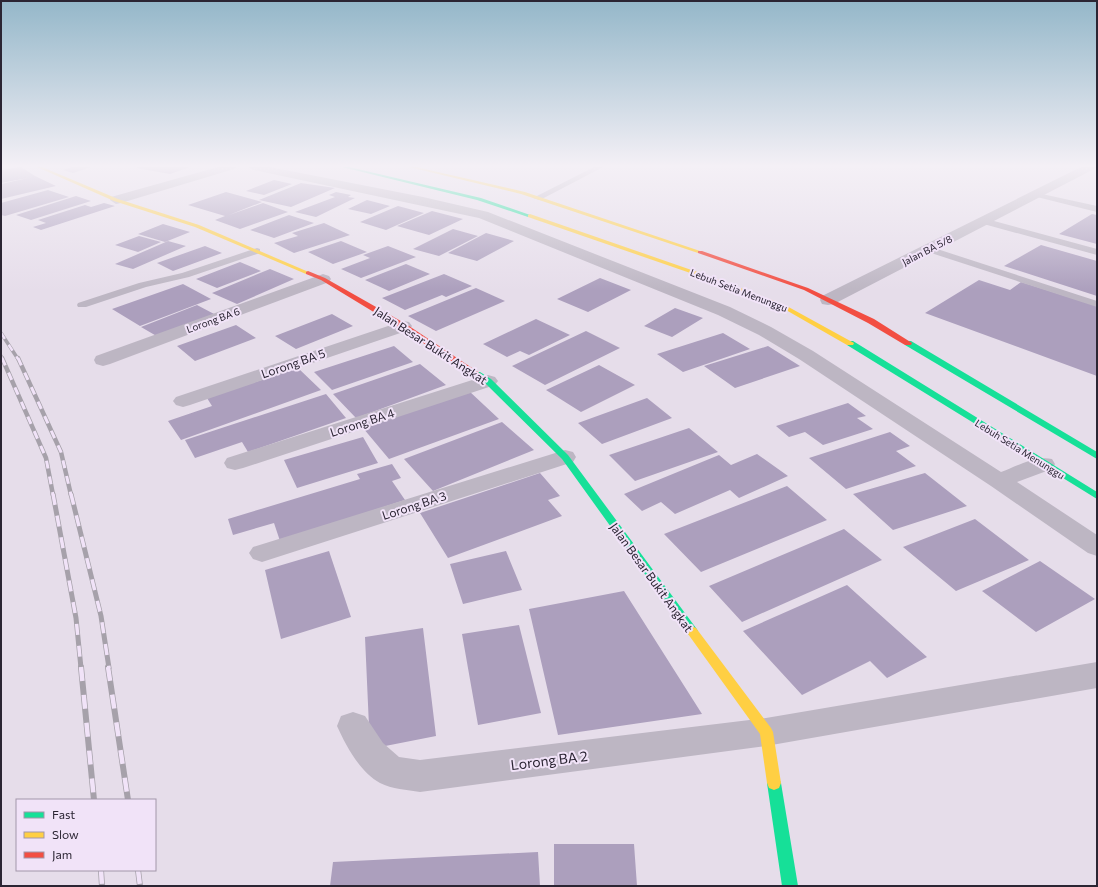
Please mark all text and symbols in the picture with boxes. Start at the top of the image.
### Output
street label: Jalan BA 5/8 [900,232,954,268]
street label: Lebuh Setia Menunggu [689,266,789,314]
street label: Jalan Besar Bukit Angkat [371,303,490,388]
street label: Lorong BA 6 [185,305,241,335]
street label: Lorong BA 5 [259,345,327,380]
street label: Lorong BA 4 [328,405,396,439]
street label: Lebuh Setia Menunggu [973,417,1067,481]
street label: Lorong BA 3 [380,488,448,522]
street label: Jalan Besar Bukit Angkat [607,520,696,635]
street label: Lorong BA 2 [510,747,589,773]
legend [16,799,156,871]
text: Fast [52,807,75,821]
text: Slow [52,827,79,841]
text: Jam [52,847,72,862]

